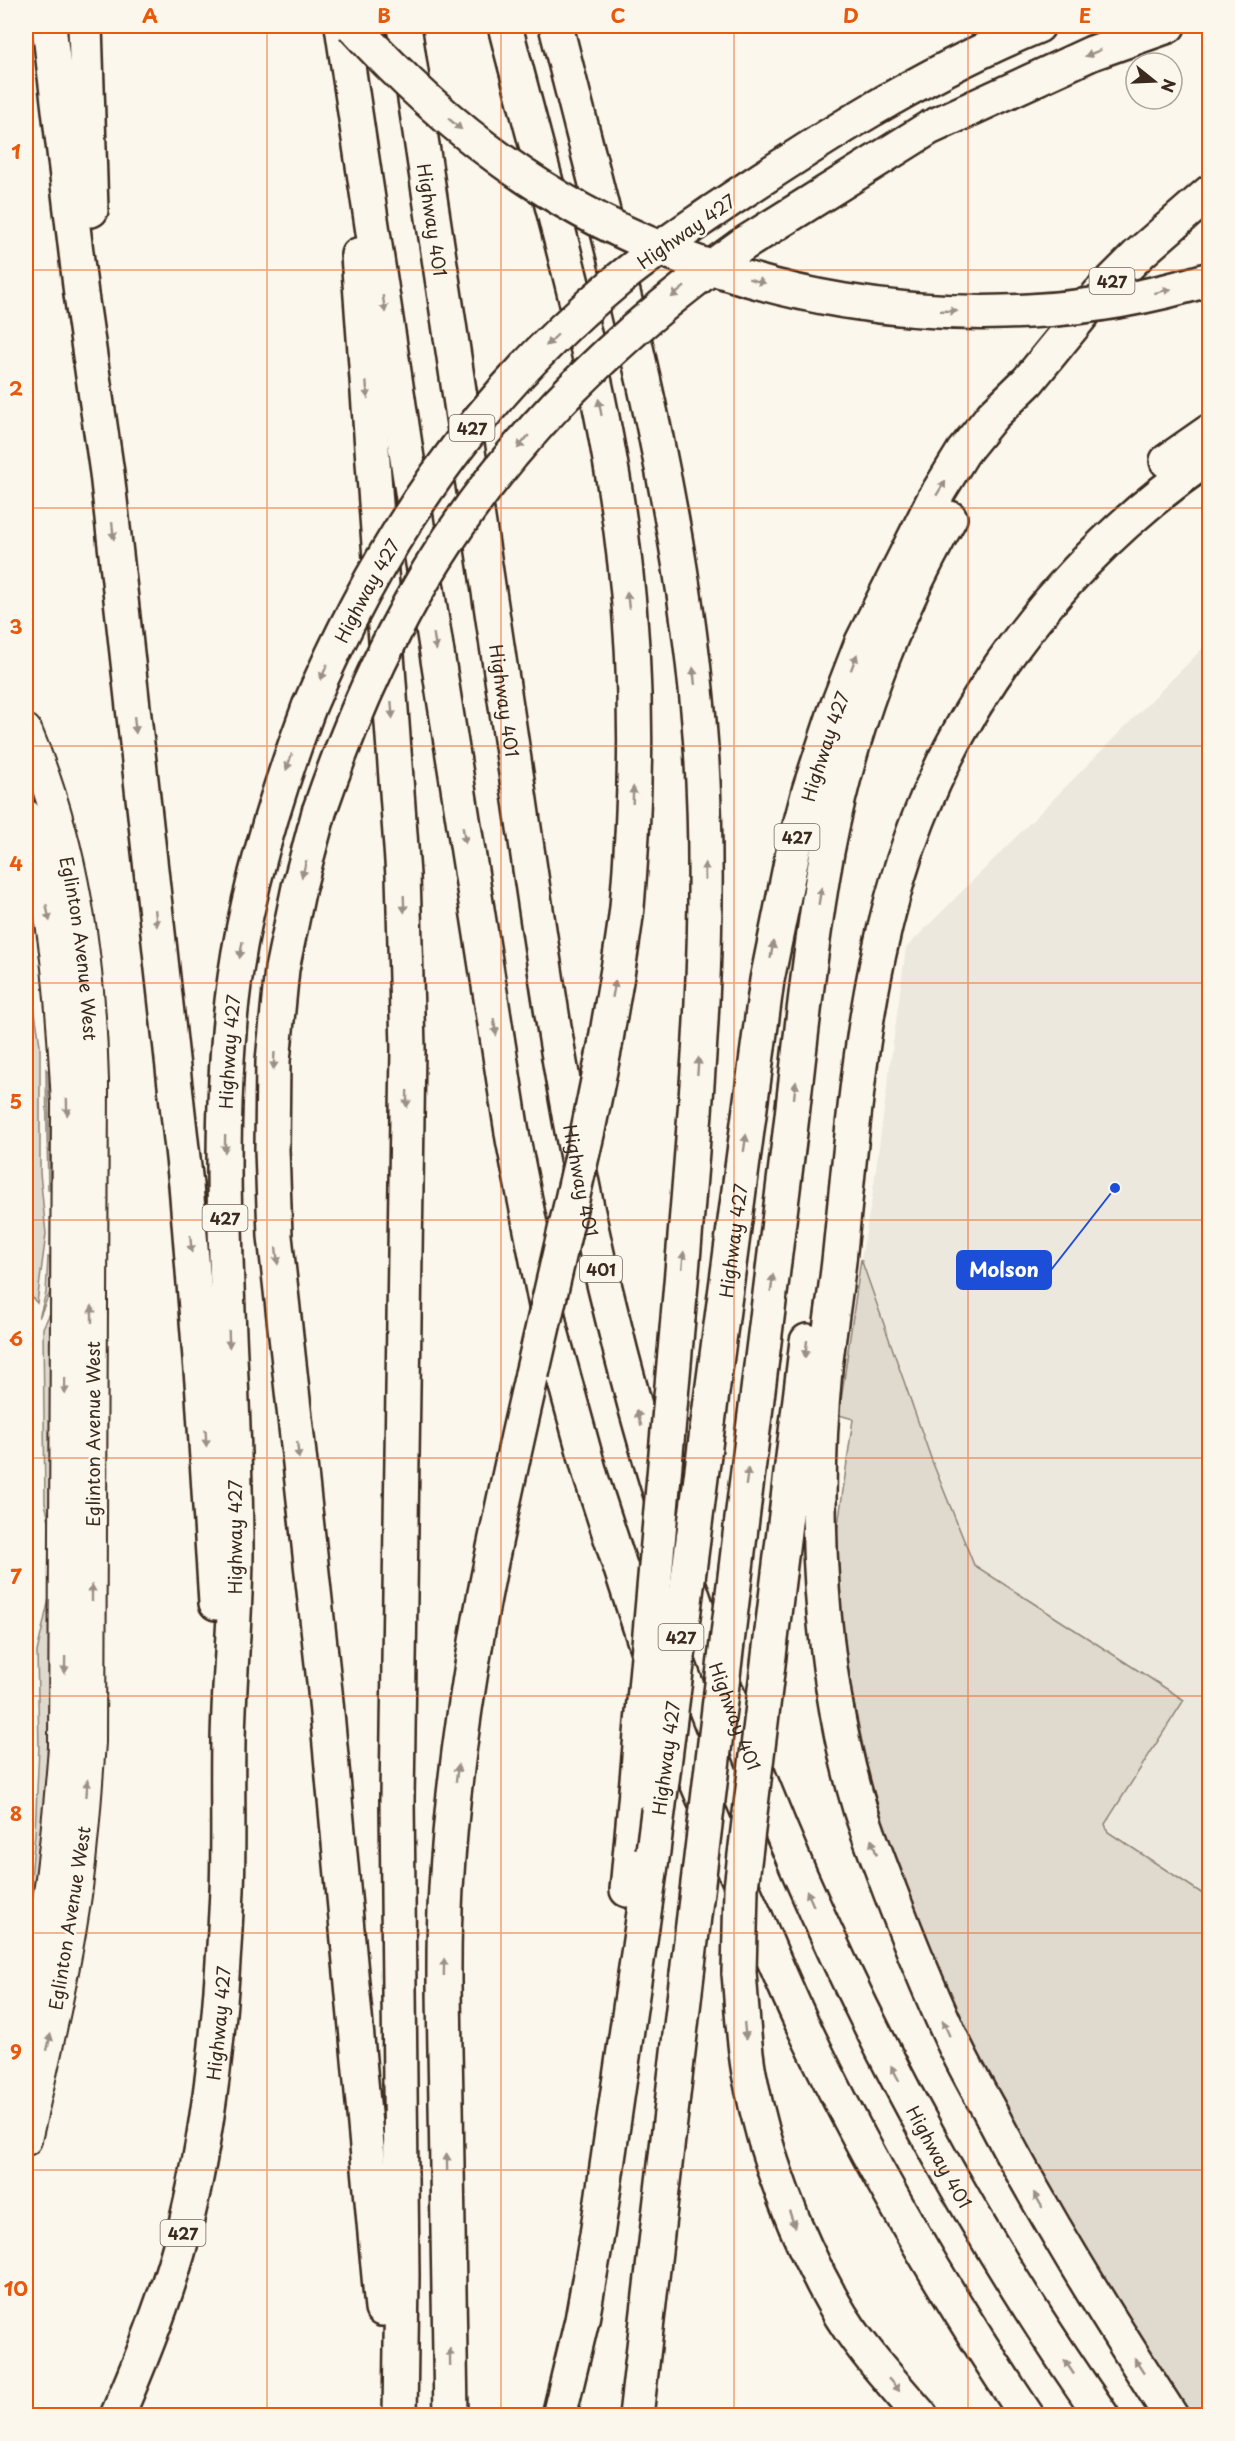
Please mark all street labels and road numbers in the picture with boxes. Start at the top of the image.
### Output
street label: Highway 401 [411,162,455,278]
street label: Highway 427 [631,187,741,275]
road number: 427 [1090,268,1134,294]
road number: 427 [450,415,494,441]
street label: Highway 427 [327,533,406,647]
street label: Highway 401 [484,642,527,758]
street label: Highway 427 [793,687,855,804]
road number: 427 [774,824,820,850]
street label: Eglinton Avenue West [54,853,105,1041]
street label: Highway 427 [211,993,246,1110]
street label: Highway 401 [558,1122,606,1239]
street label: Highway 427 [711,1182,753,1299]
road number: 427 [202,1205,248,1231]
road number: 401 [580,1256,622,1282]
street label: Eglinton Avenue West [79,1341,106,1527]
street label: Highway 427 [221,1480,248,1594]
road number: 427 [658,1624,704,1650]
street label: Highway 401 [703,1658,769,1774]
street label: Highway 427 [644,1699,686,1816]
street label: Eglinton Avenue West [41,1824,97,2012]
street label: Highway 427 [199,1965,236,2082]
street label: Highway 401 [901,2100,979,2213]
road number: 427 [160,2220,206,2246]

